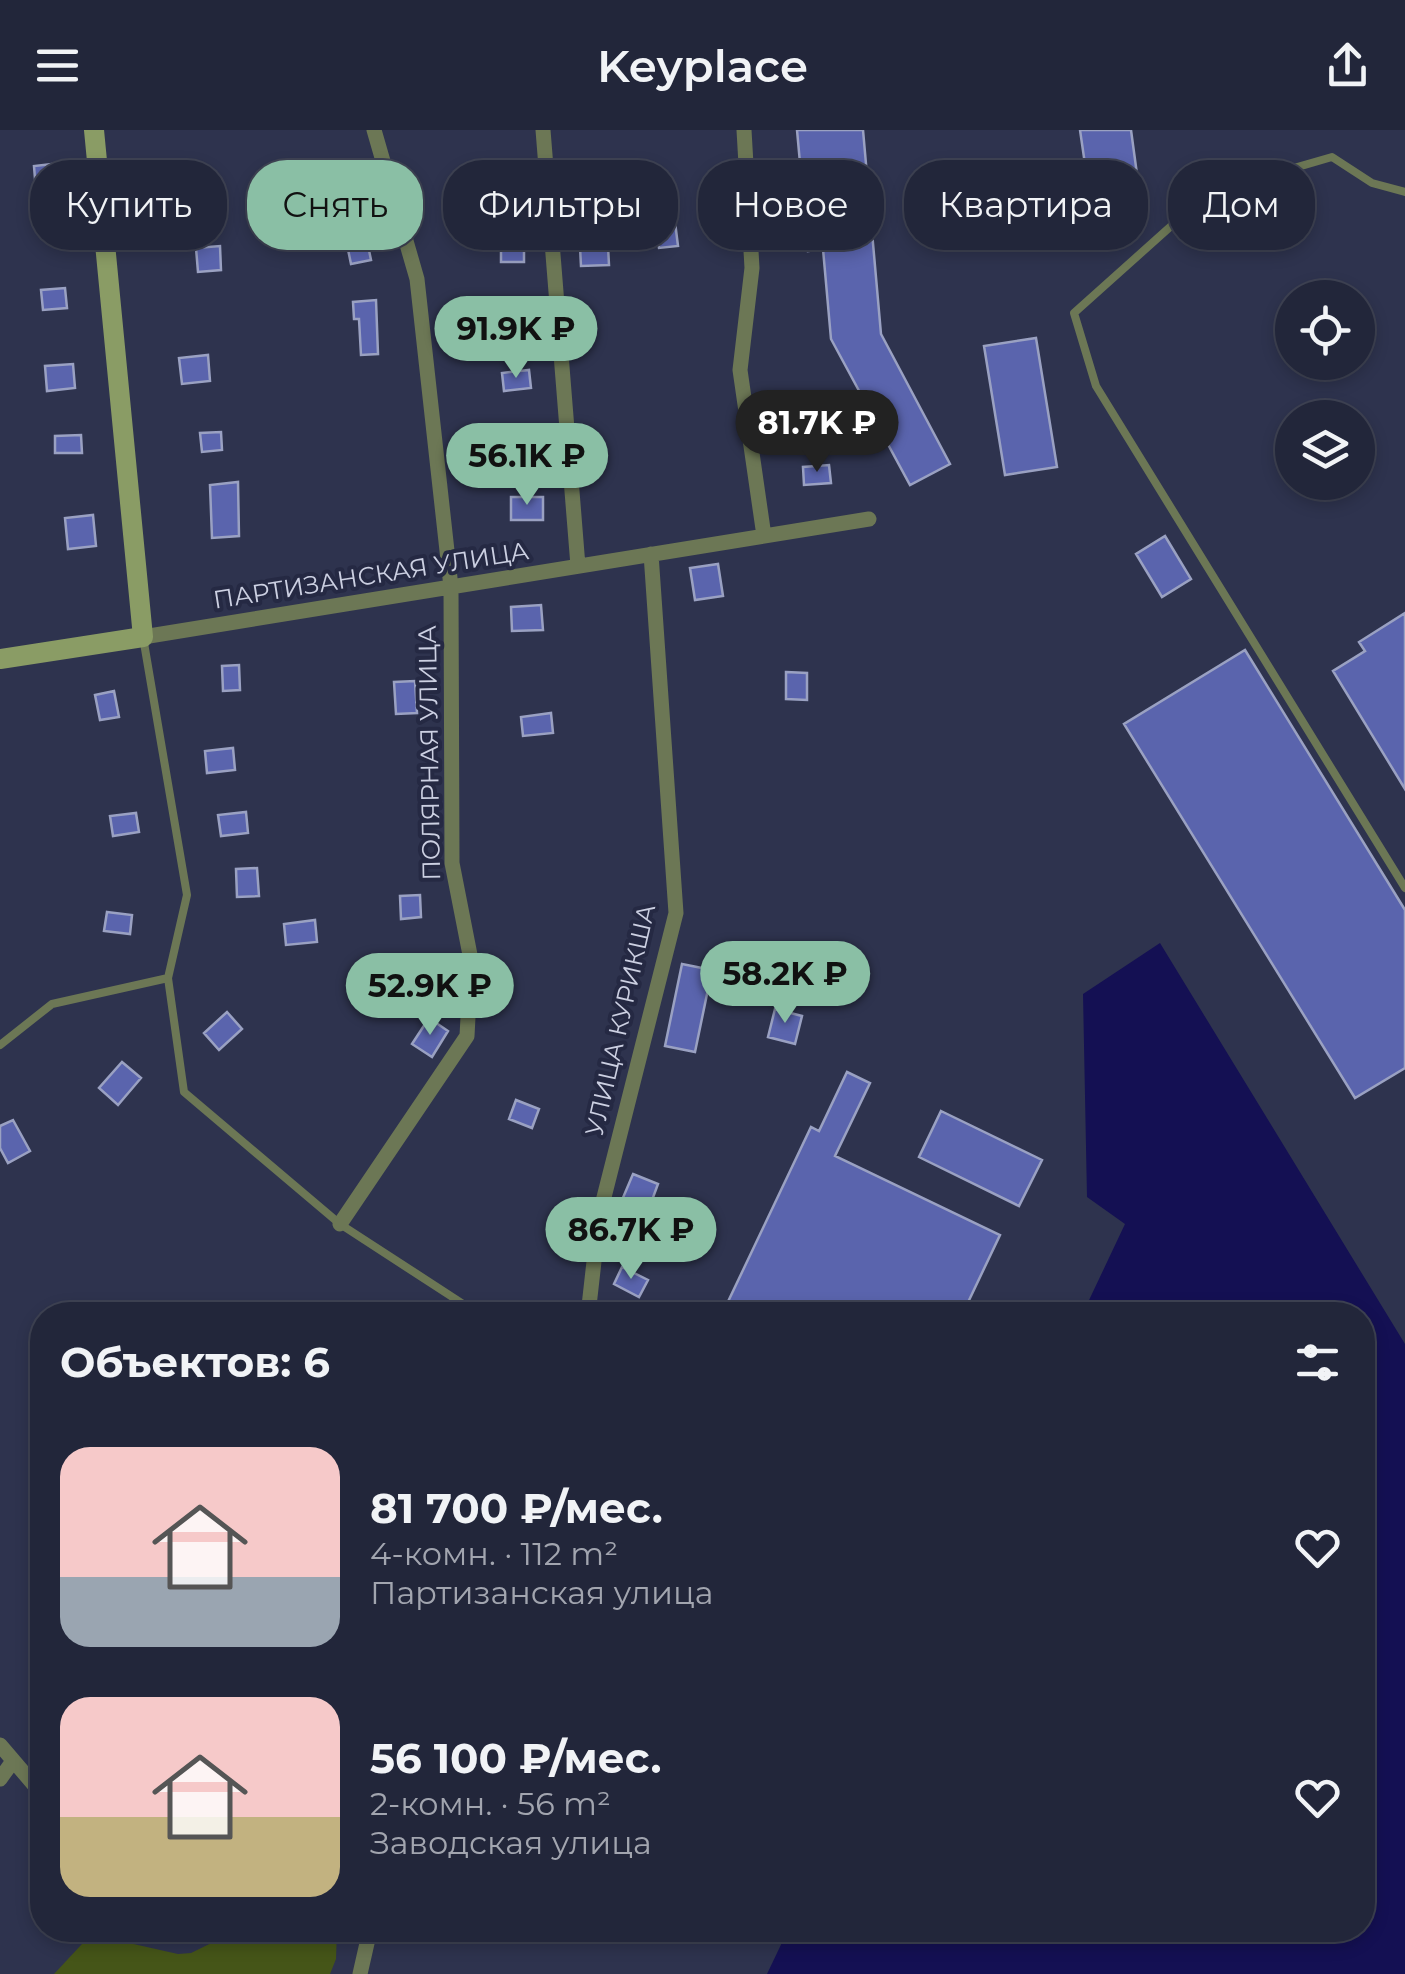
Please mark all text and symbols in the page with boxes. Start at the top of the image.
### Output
icon: menu [30,38,85,93]
text: Keyplace [597,38,808,93]
icon: share [1320,38,1375,93]
chip: Купить [30,160,227,250]
chip: Снять [247,160,423,250]
chip: Фильтры [443,160,678,250]
chip: Новое [698,160,884,250]
chip: Квартира [904,160,1148,250]
chip: Дом [1168,160,1315,250]
map controls [1275,280,1375,500]
button: locate [1275,280,1375,380]
pin: 91.9K ₽ [424,296,608,381]
text: 91.9K ₽ [456,309,576,348]
pin: 81.7K ₽ [725,390,909,475]
button: layers [1275,400,1375,500]
text: 81.7K ₽ [758,403,876,442]
pin: 56.1K ₽ [435,423,619,508]
text: 56.1K ₽ [468,436,586,475]
street label: ПАРТИЗАНСКАЯ УЛИЦА [211,535,531,615]
street label: ПОЛЯРНАЯ УЛИЦА [412,625,446,881]
street label: УЛИЦА КУРИКША [579,901,661,1139]
pin: 58.2K ₽ [693,941,877,1026]
pin: 52.9K ₽ [338,953,522,1038]
text: 58.2K ₽ [722,954,848,993]
text: 52.9K ₽ [368,966,492,1005]
pin: 86.7K ₽ [539,1197,723,1282]
text: 86.7K ₽ [567,1210,695,1249]
icon: filters [1290,1335,1345,1390]
text: Объектов: 6 [60,1336,330,1388]
text: 81 700 ₽/мес. [370,1482,663,1534]
icon: home [140,1487,260,1607]
icon: heart [1290,1520,1345,1575]
text: 4-комн. · 112 m² [370,1534,618,1573]
text: Партизанская улица [370,1573,714,1612]
text: 56 100 ₽/мес. [370,1732,662,1784]
icon: home [140,1737,260,1857]
icon: heart [1290,1770,1345,1825]
text: 2-комн. · 56 m² [370,1784,611,1823]
text: Заводская улица [370,1823,652,1862]

